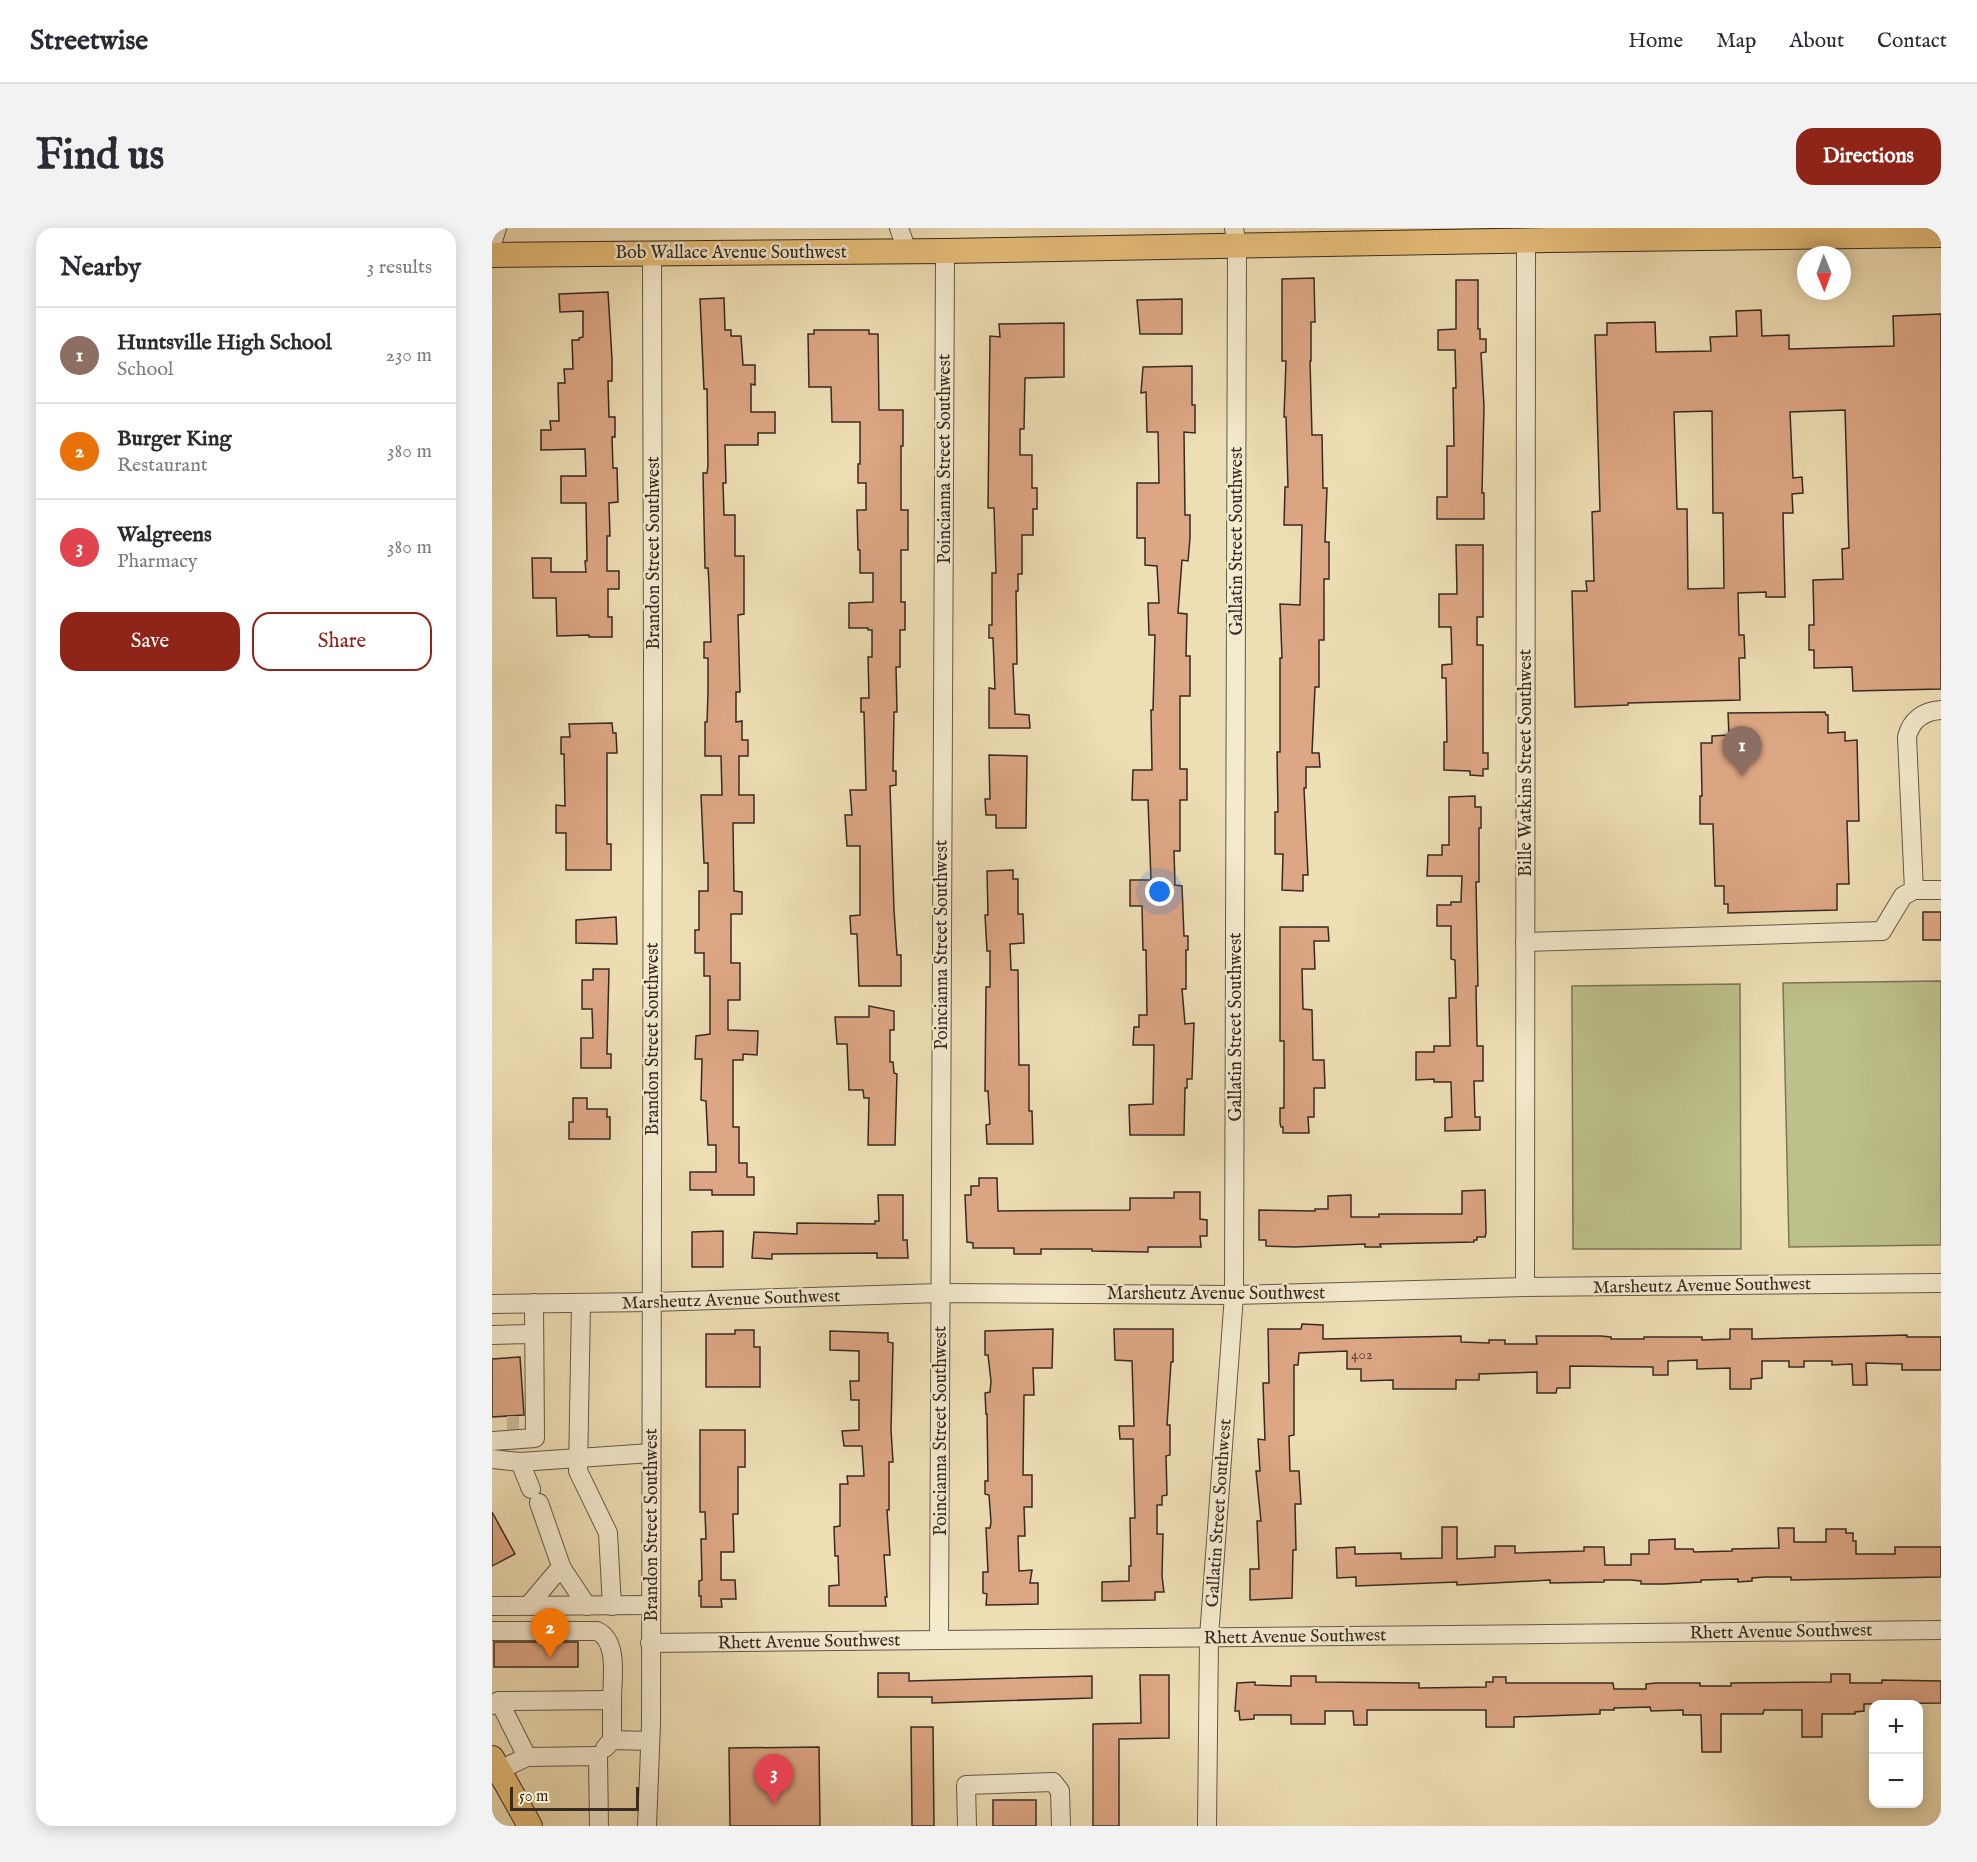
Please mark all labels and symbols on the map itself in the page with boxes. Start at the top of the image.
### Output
street label: Bob Wallace Avenue Southwest [615,242,847,265]
north arrow [1797,246,1851,300]
street label: Poincianna Street Southwest [934,354,957,564]
street label: Gallatin Street Southwest [1226,446,1249,636]
street label: Brandon Street Southwest [643,456,666,650]
street label: Bille Watkins Street Southwest [1515,649,1538,877]
pin: 1 [1722,726,1762,776]
street label: Poincianna Street Southwest [931,840,954,1050]
your location [1145,877,1174,906]
street label: Gallatin Street Southwest [1225,932,1248,1122]
street label: Brandon Street Southwest [642,942,665,1136]
street label: Marsheutz Avenue Southwest [1593,1273,1811,1300]
street label: Marsheutz Avenue Southwest [1107,1283,1325,1306]
street label: Marsheutz Avenue Southwest [622,1285,841,1316]
street label: Poincianna Street Southwest [930,1326,953,1536]
house number: 402 [1351,1345,1373,1364]
street label: Gallatin Street Southwest [1201,1418,1238,1608]
street label: Brandon Street Southwest [641,1428,664,1622]
pin: 2 [530,1608,570,1658]
street label: Rhett Avenue Southwest [1689,1619,1873,1646]
street label: Rhett Avenue Southwest [1203,1624,1387,1651]
street label: Rhett Avenue Southwest [717,1629,901,1656]
pin: 3 [754,1754,794,1804]
scale bar [510,1784,639,1812]

